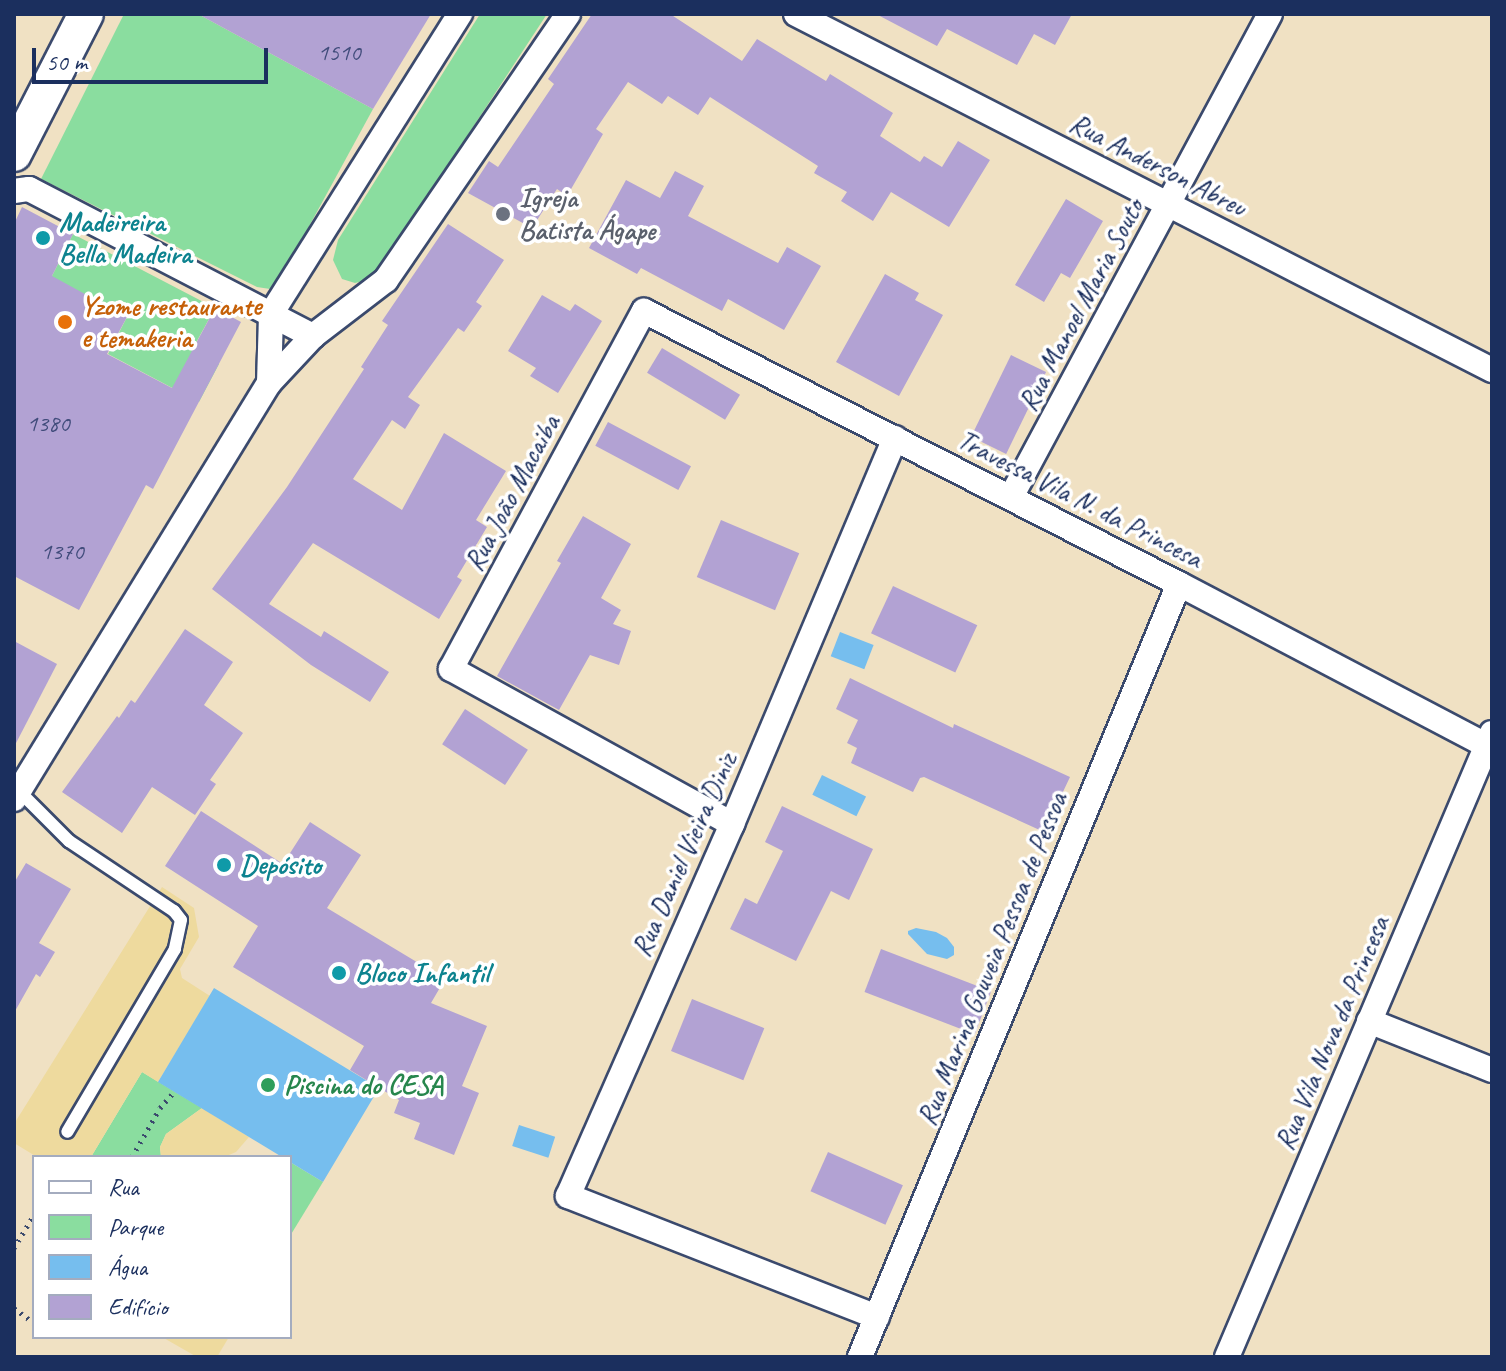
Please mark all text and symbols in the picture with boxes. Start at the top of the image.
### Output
scale bar [36,32,272,82]
house number: 1510 [317,39,361,67]
text: 50 m [46,47,87,77]
street label: Rua Anderson Abreu [1064,106,1252,224]
place label: Igreja Batista Ágape [519,181,655,247]
street label: Rua Manoel Maria Souto [1011,193,1151,417]
place label: Madeireira Bella Madeira [59,205,193,271]
marker: Igreja Batista Ágape [494,205,512,223]
marker: Madeireira Bella Madeira [34,229,52,247]
place label: Yzome restaurante e temakeria [81,289,261,355]
marker: Yzome restaurante e temakeria [56,313,74,331]
street label: Rua João Macaiba [457,409,567,577]
house number: 1380 [26,410,70,438]
street label: Travessa Vila N. da Princesa [952,423,1208,575]
house number: 1370 [40,538,84,566]
street label: Rua Daniel Vieira Diniz [624,748,744,962]
street label: Rua Marina Gouveia Pessoa de Pessoa [910,788,1074,1130]
place label: Depósito [240,848,321,882]
marker: Depósito [215,856,233,874]
street label: Rua Vila Nova da Princesa [1268,911,1396,1155]
place label: Bloco Infantil [355,956,490,990]
marker: Bloco Infantil [330,964,348,982]
place label: Piscina do CESA [284,1068,443,1102]
marker: Piscina do CESA [259,1076,277,1094]
legend [32,1155,292,1339]
text: Rua [108,1172,139,1202]
text: Parque [108,1212,163,1242]
text: Água [108,1252,147,1282]
text: Edifício [108,1292,168,1322]

